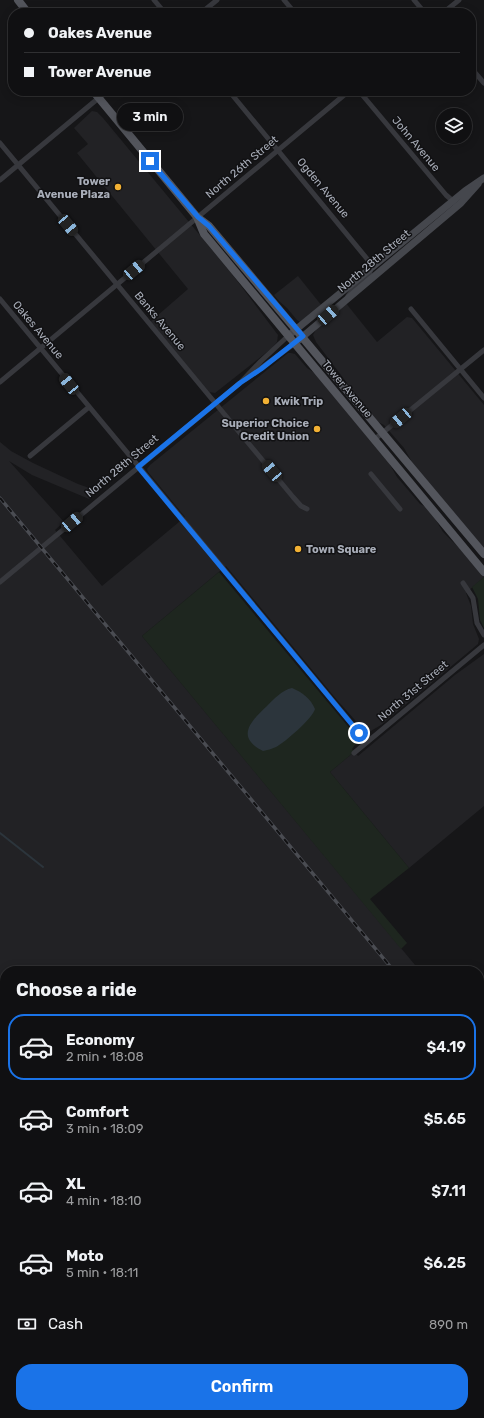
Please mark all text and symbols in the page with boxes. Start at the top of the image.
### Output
text: Oakes Avenue [48,24,152,42]
text: Tower Avenue [48,63,152,81]
callout: 3 min [117,103,183,131]
map controls [436,108,472,144]
button: layers [436,108,472,144]
text: 3 min [133,109,167,124]
street label: John Avenue [389,114,443,174]
street label: North 26th Street [203,133,281,201]
route end [141,152,159,170]
street label: Ogden Avenue [294,155,352,221]
place label: Tower Avenue Plaza [37,175,110,201]
marker: Tower Avenue Plaza [113,182,123,192]
car [56,212,80,238]
street label: North 28th Street [335,226,413,295]
car [121,258,147,282]
street label: Banks Avenue [132,289,188,353]
street label: Oakes Avenue [10,298,66,362]
car [315,303,341,327]
street label: Tower Avenue [319,358,375,420]
car [57,371,81,397]
place label: Kwik Trip [274,395,323,408]
marker: Kwik Trip [261,396,271,406]
car [388,406,414,430]
place label: Superior Choice Credit Union [221,417,309,443]
marker: Superior Choice Credit Union [312,424,322,434]
street label: North 28th Street [83,431,161,500]
car [260,458,284,484]
car [59,510,85,534]
place label: Town Square [306,543,377,556]
marker: Town Square [293,544,303,554]
street label: North 31st Street [375,657,451,724]
route start [350,724,368,742]
text: Choose a ride [16,979,137,1001]
icon: car [18,1029,54,1065]
text: Economy [66,1031,135,1049]
text: $4.19 [427,1038,466,1056]
text: 2 min · 18:08 [66,1049,144,1064]
icon: car [18,1101,54,1137]
text: Comfort [66,1103,129,1121]
text: $5.65 [424,1110,466,1128]
text: 3 min · 18:09 [66,1121,143,1136]
icon: car [18,1173,54,1209]
text: XL [66,1175,85,1193]
text: $7.11 [431,1182,466,1200]
text: 4 min · 18:10 [66,1193,141,1208]
icon: car [18,1245,54,1281]
text: Moto [66,1247,104,1265]
text: $6.25 [423,1254,466,1272]
text: 5 min · 18:11 [66,1265,138,1280]
icon: cash [16,1313,38,1335]
text: Cash [48,1315,83,1333]
text: 890 m [429,1317,468,1332]
button: Confirm [16,1364,468,1410]

